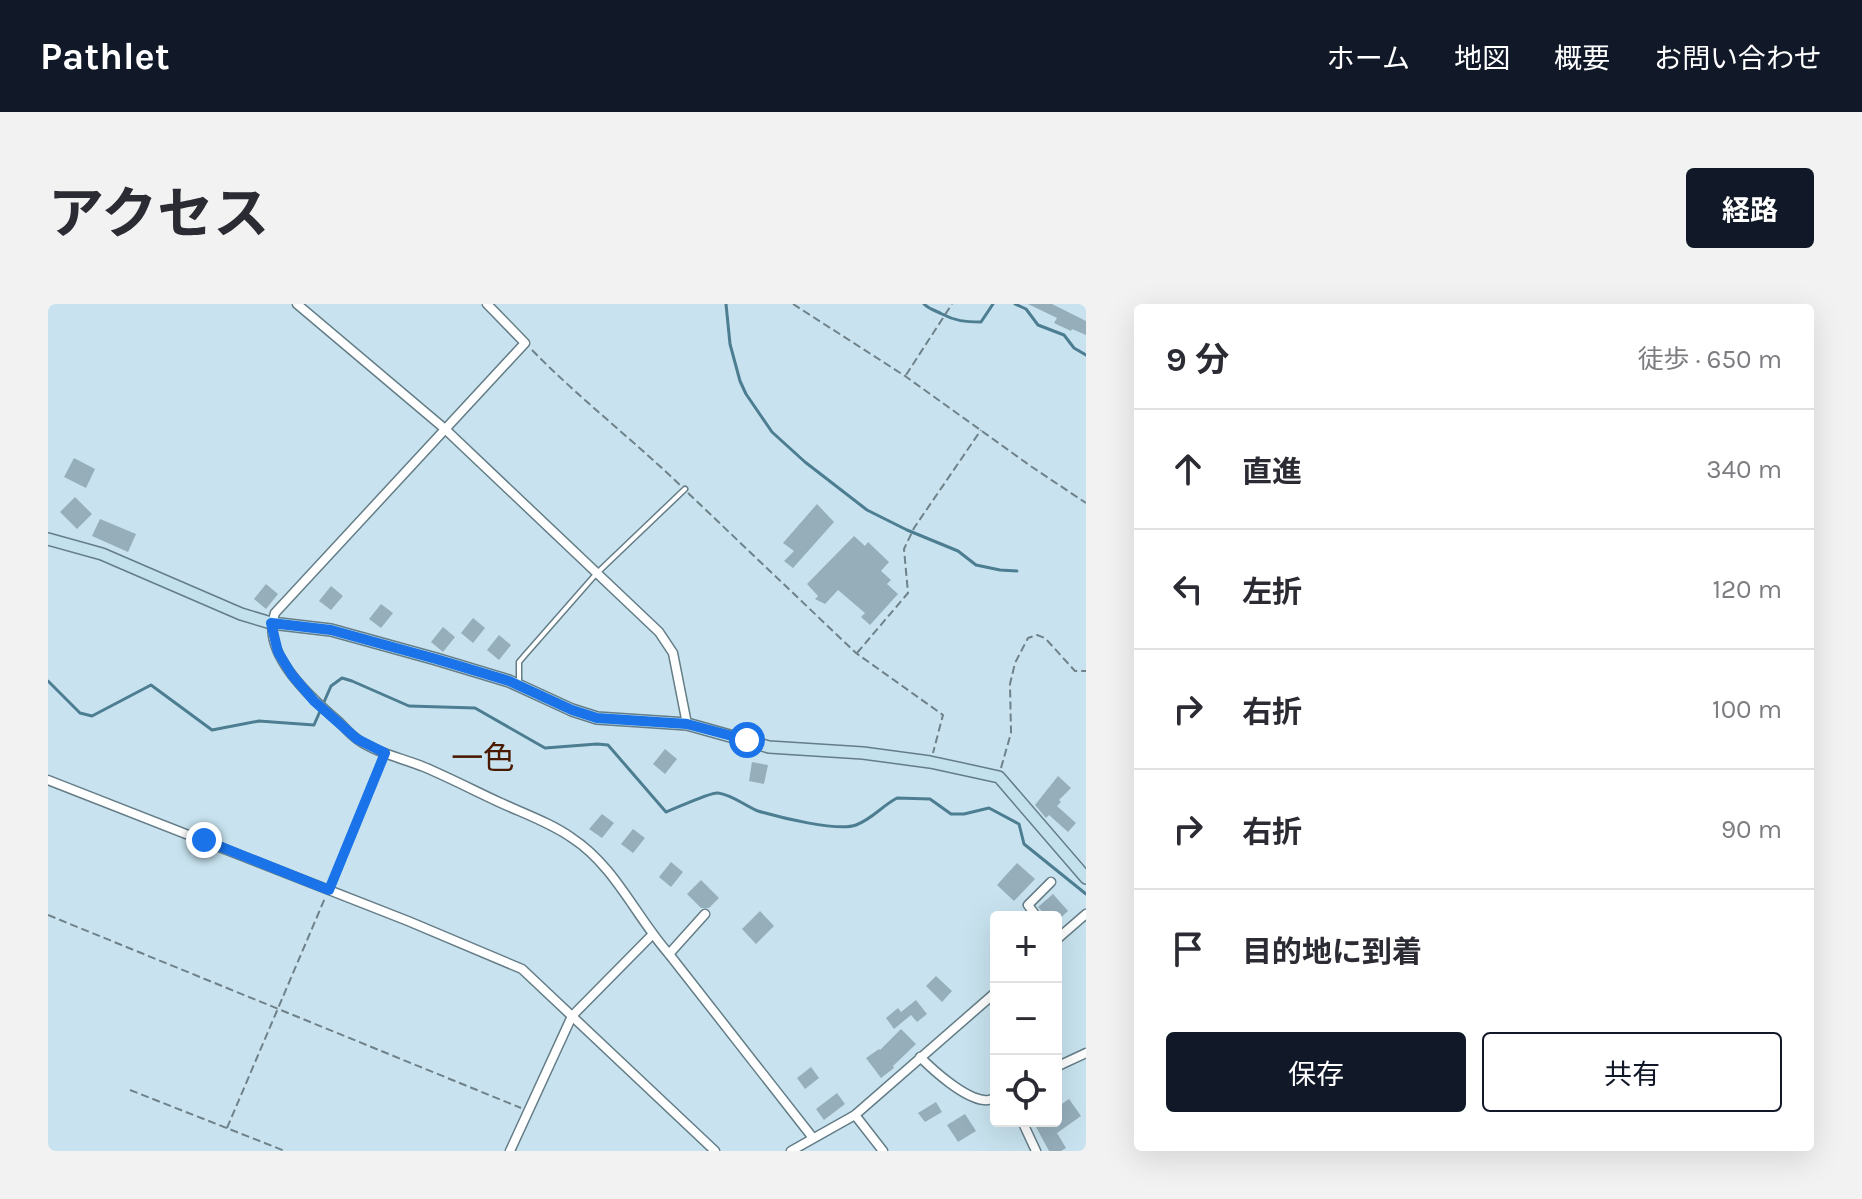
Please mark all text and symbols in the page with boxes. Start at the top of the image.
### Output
text: Pathlet [40,34,170,79]
text: ホーム [1327,42,1410,75]
text: 地図 [1454,42,1510,75]
text: 概要 [1554,42,1610,75]
text: お問い合わせ [1654,42,1822,75]
button: 経路 [1686,168,1814,248]
text: アクセス [48,182,269,247]
text: 9 分 [1166,340,1229,380]
text: 徒歩 · 650 m [1638,344,1782,375]
icon: ahead [1166,447,1210,491]
text: 直進 [1242,454,1302,490]
text: 340 m [1706,454,1782,485]
icon: left [1166,567,1210,611]
text: 左折 [1242,574,1302,610]
text: 120 m [1712,574,1782,605]
icon: right [1166,687,1210,731]
text: 右折 [1242,694,1302,730]
text: 100 m [1712,694,1782,725]
route start [729,722,765,758]
district label: 一色 [451,740,515,777]
icon: right [1166,807,1210,851]
text: 右折 [1242,814,1302,850]
text: 90 m [1721,814,1782,845]
route end [186,822,222,858]
map controls [990,911,1062,1127]
button: + [990,911,1062,983]
icon: arrive [1166,927,1210,971]
text: 目的地に到着 [1242,934,1422,970]
button: − [990,983,1062,1055]
button: 保存 [1166,1032,1466,1112]
button: 共有 [1482,1032,1782,1112]
button: locate [990,1055,1062,1127]

